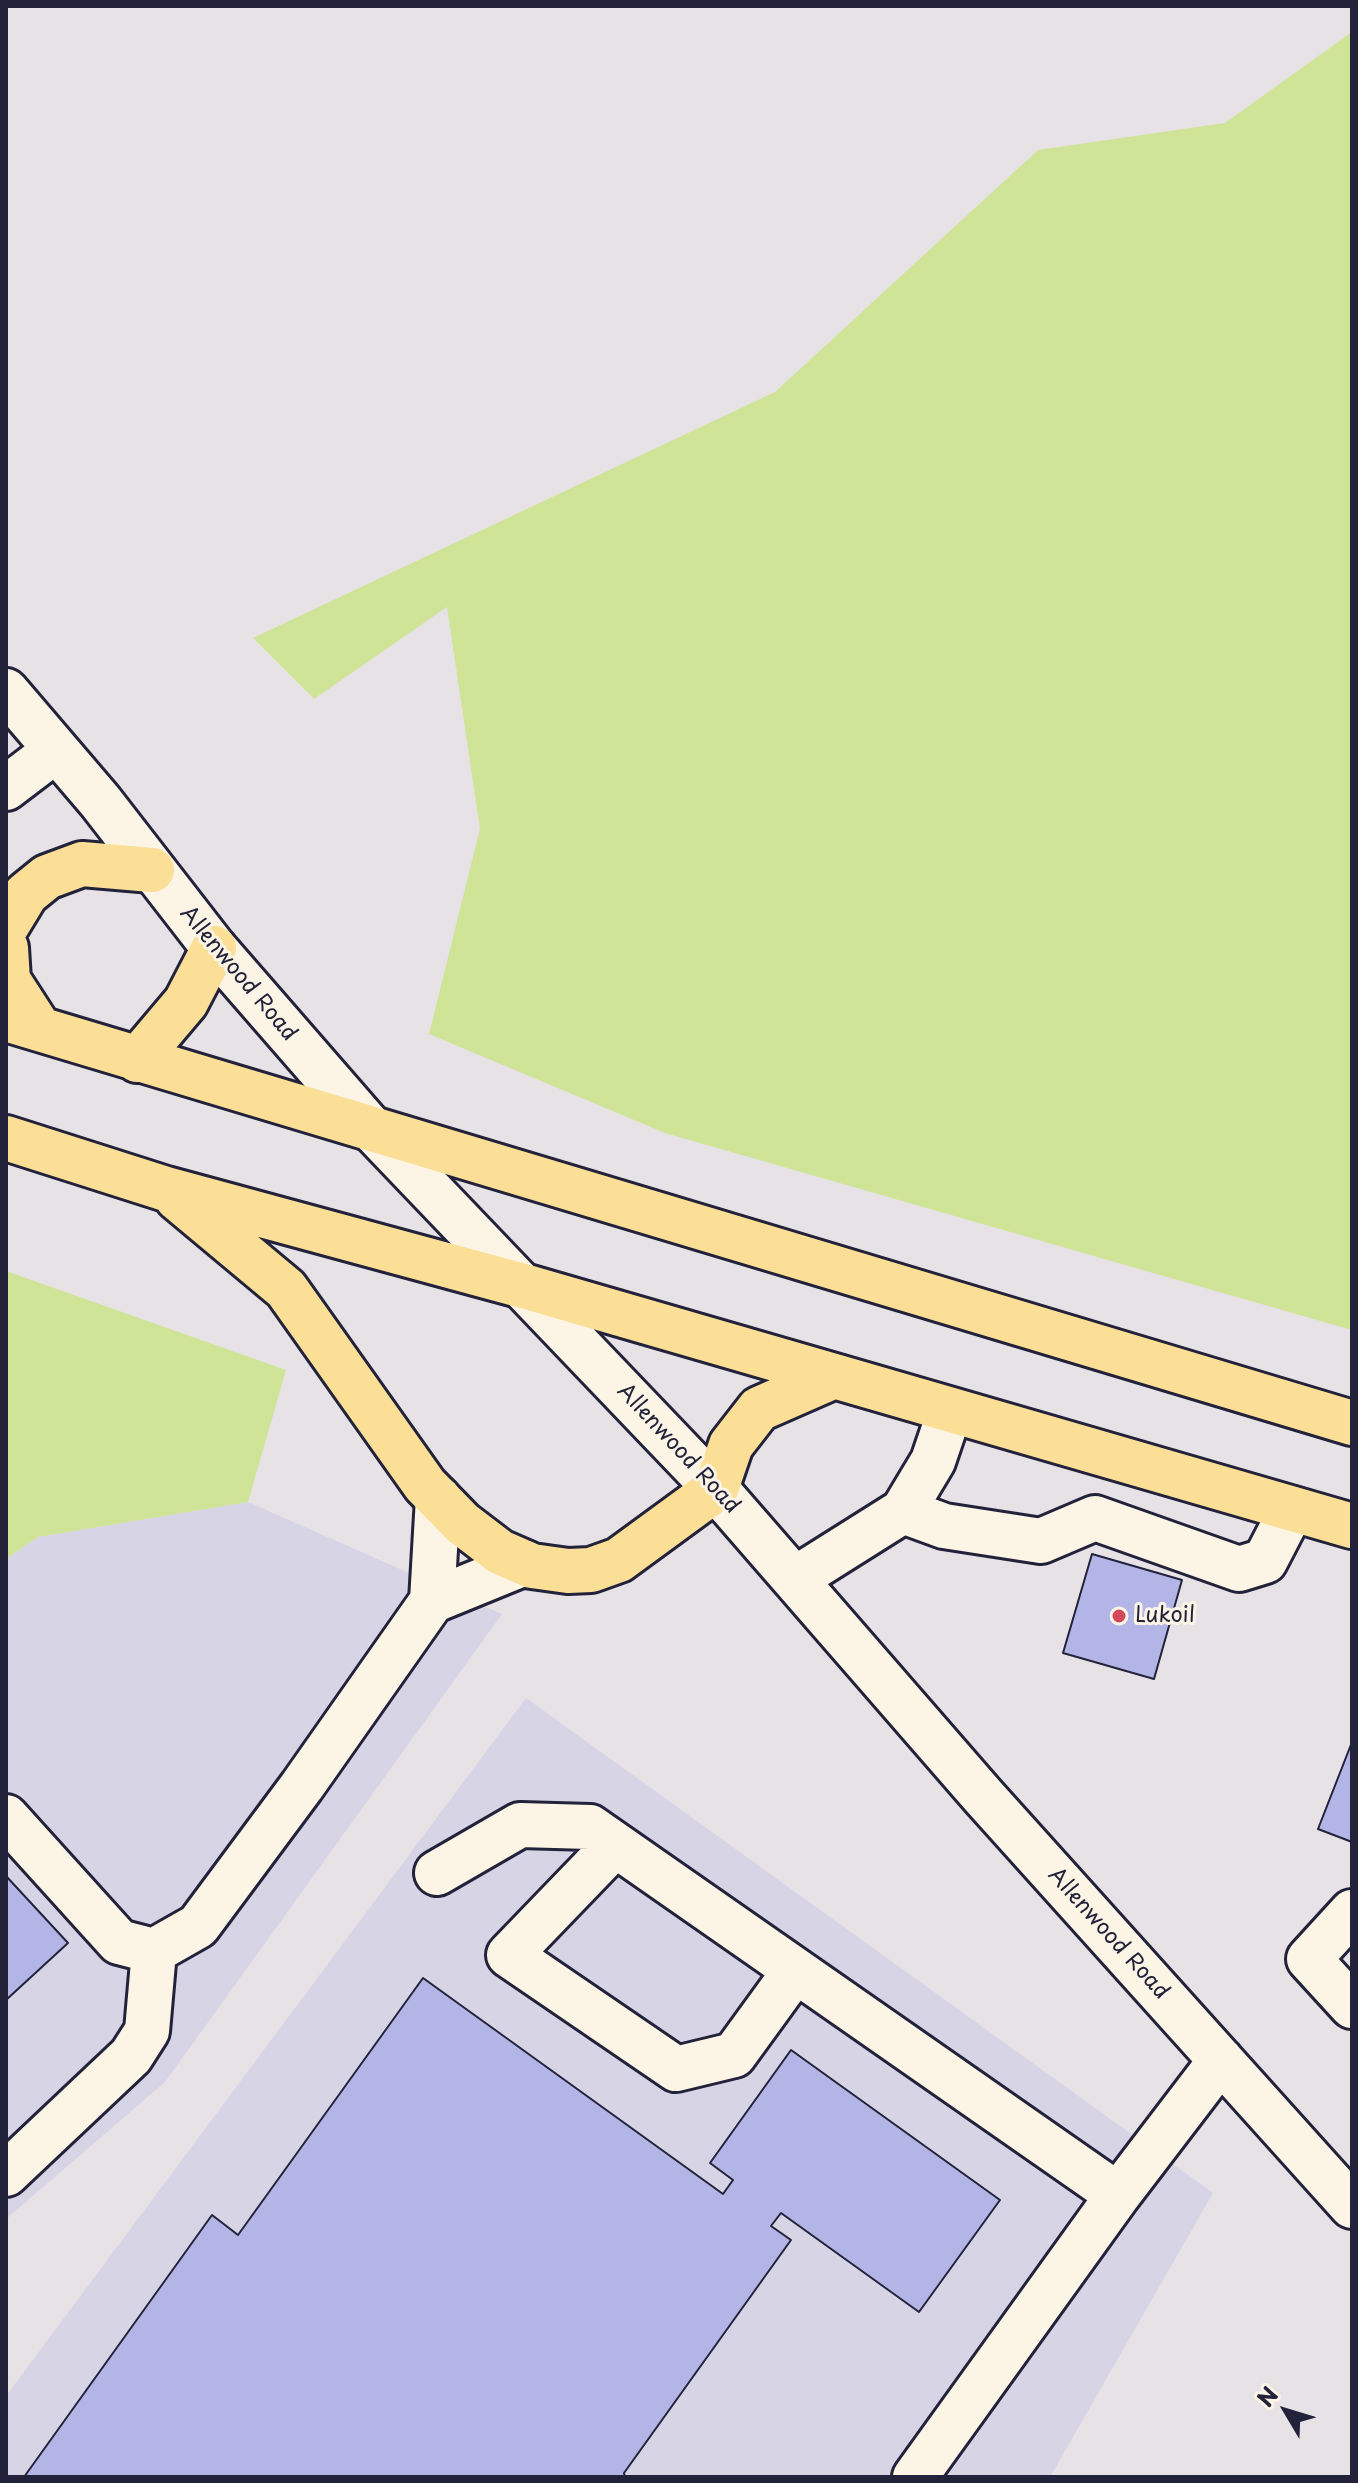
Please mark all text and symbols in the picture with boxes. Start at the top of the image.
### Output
street label: Allenwood Road [174,901,302,1047]
street label: Allenwood Road [611,1379,745,1519]
place label: Lukoil [1135,1603,1195,1629]
marker: Lukoil [1110,1607,1128,1625]
street label: Allenwood Road [1042,1863,1174,2005]
north arrow [1246,2371,1326,2451]
text: N [1248,2379,1285,2413]

